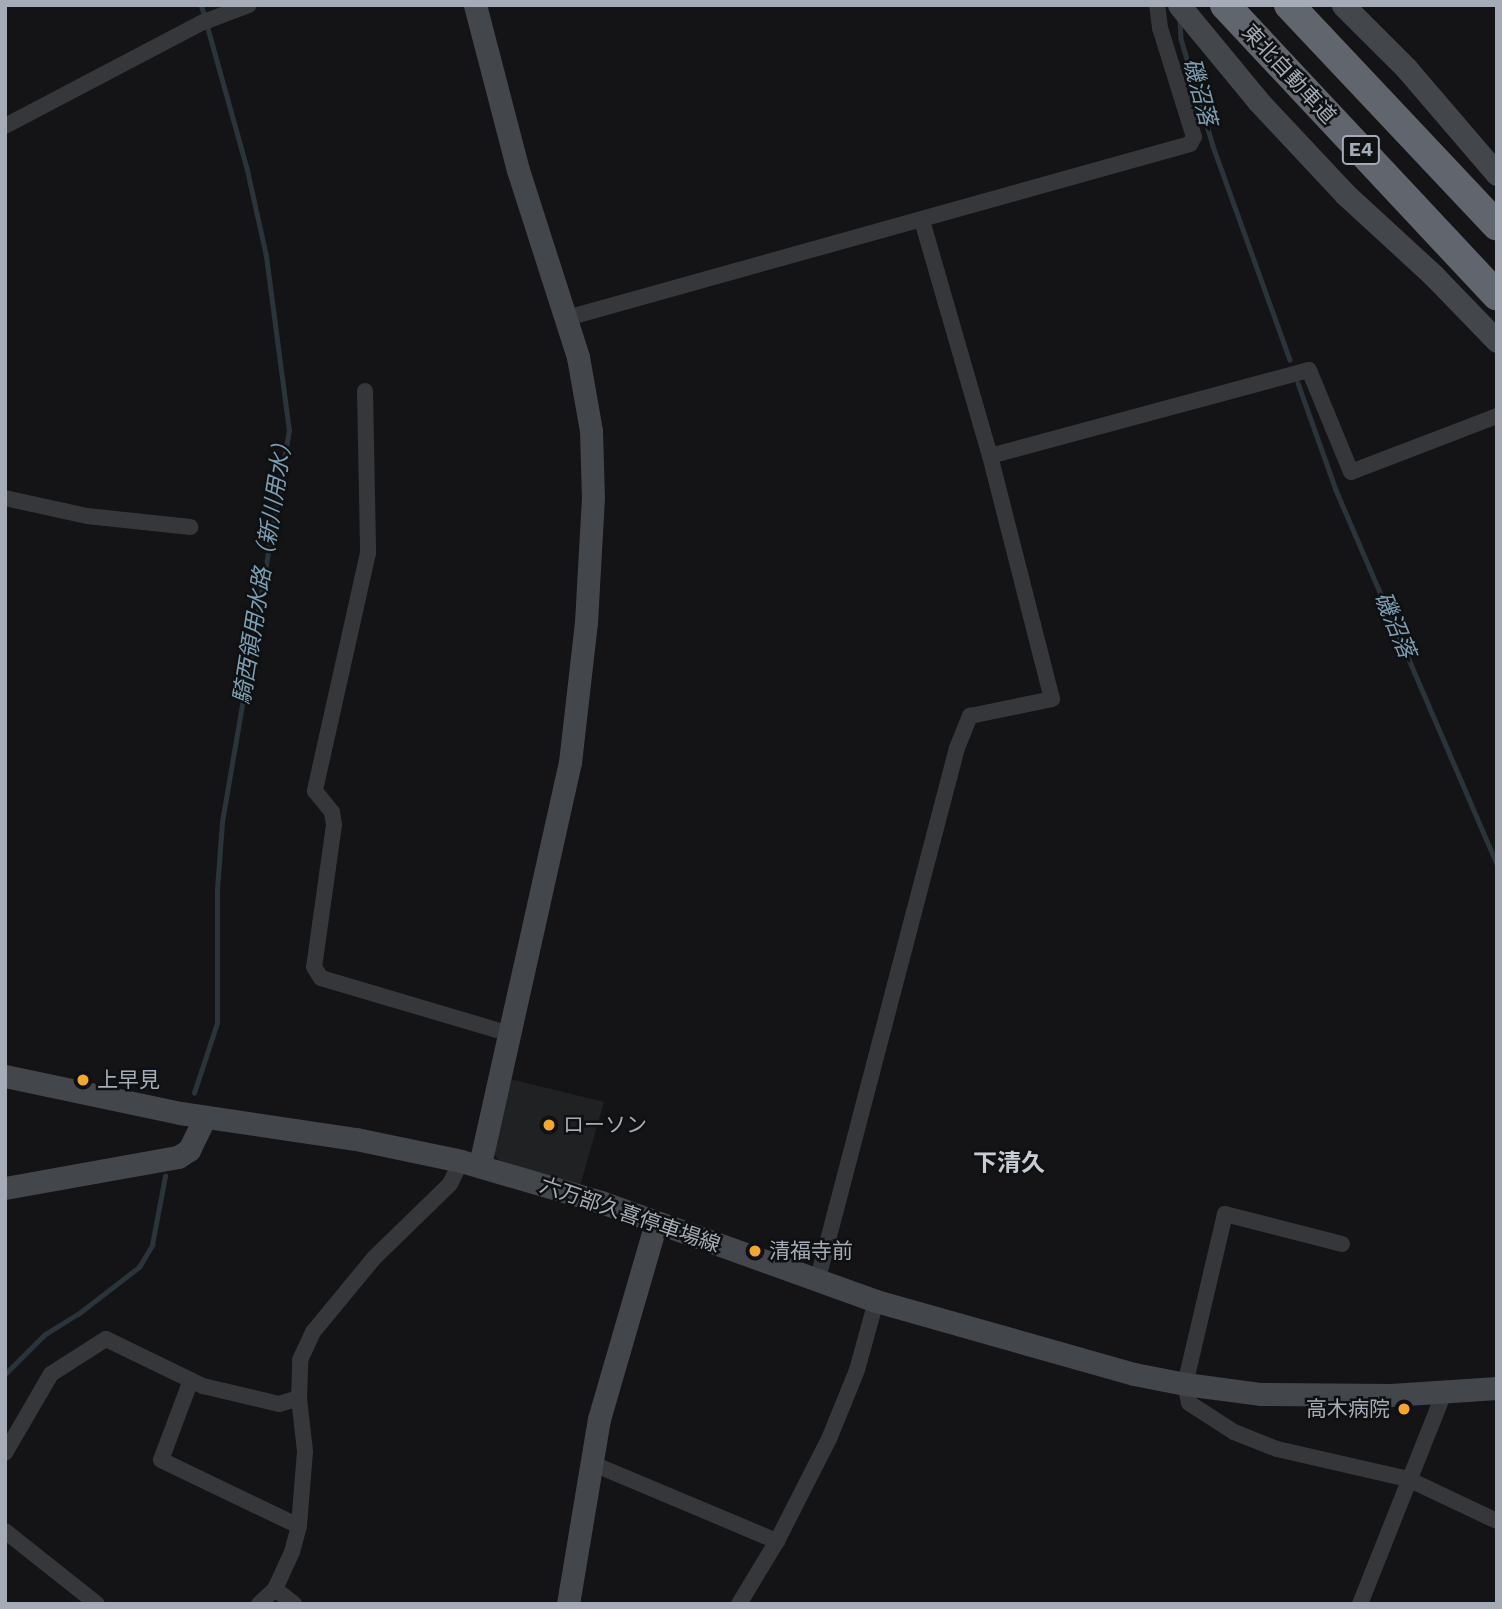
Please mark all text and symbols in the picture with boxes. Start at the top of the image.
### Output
street label: 東北自動車道 [1237,19,1341,129]
water label: 磯沼落 [1177,55,1221,129]
road number: E4 [1342,134,1380,166]
water label: 騎西領用水路（新川用水） [229,430,299,706]
water label: 磯沼落 [1368,588,1420,662]
place label: 上早見 [97,1067,160,1093]
marker: 上早見 [75,1072,91,1088]
place label: ローソン [563,1112,647,1138]
marker: ローソン [541,1117,557,1133]
district label: 下清久 [973,1150,1045,1178]
street label: 六万部久喜停車場線 [537,1172,723,1258]
place label: 清福寺前 [769,1238,853,1264]
marker: 清福寺前 [747,1243,763,1259]
place label: 高木病院 [1306,1396,1390,1422]
marker: 高木病院 [1396,1401,1412,1417]

